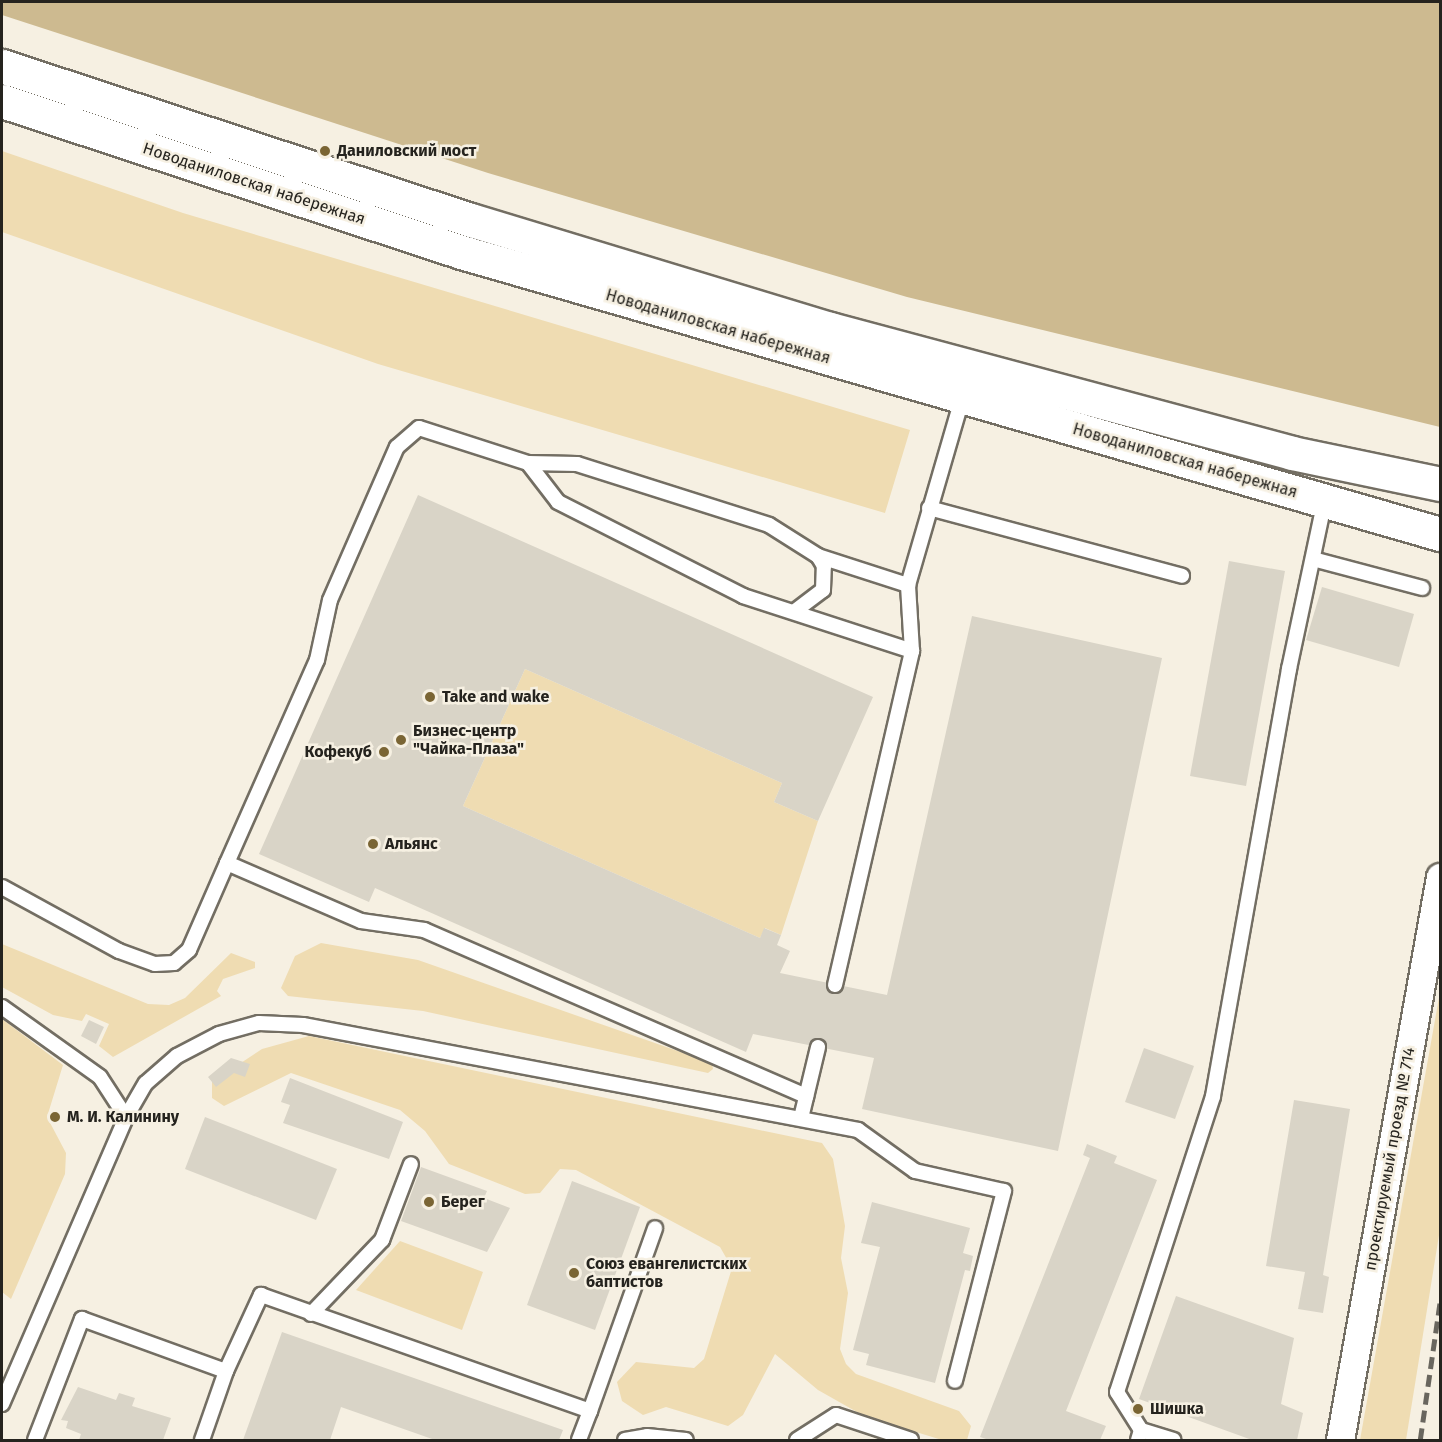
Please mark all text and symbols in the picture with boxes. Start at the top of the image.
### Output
street label: Новоданиловская набережная [140,139,368,229]
place label: Даниловский мост [337,141,476,161]
marker: Даниловский мост [318,144,332,158]
street label: Новоданиловская набережная [603,286,833,368]
street label: Новоданиловская набережная [1070,420,1300,502]
place label: Take and wake [442,687,549,707]
marker: Take and wake [423,690,437,704]
place label: Бизнес-центр "Чайка-Плаза" [413,721,524,759]
marker: Бизнес-центр "Чайка-Плаза" [394,733,408,747]
place label: Кофекуб [305,742,372,762]
marker: Кофекуб [377,745,391,759]
place label: Альянс [385,834,438,854]
marker: Альянс [366,837,380,851]
street label: проектируемый проезд № 714 [1361,1046,1419,1272]
place label: М. И. Калинину [67,1107,179,1127]
marker: М. И. Калинину [48,1110,62,1124]
place label: Берег [441,1192,485,1212]
marker: Берег [422,1195,436,1209]
place label: Союз евангелистских баптистов [586,1254,747,1292]
marker: Союз евангелистских баптистов [567,1266,581,1280]
place label: Шишка [1150,1399,1204,1419]
marker: Шишка [1131,1402,1145,1416]

